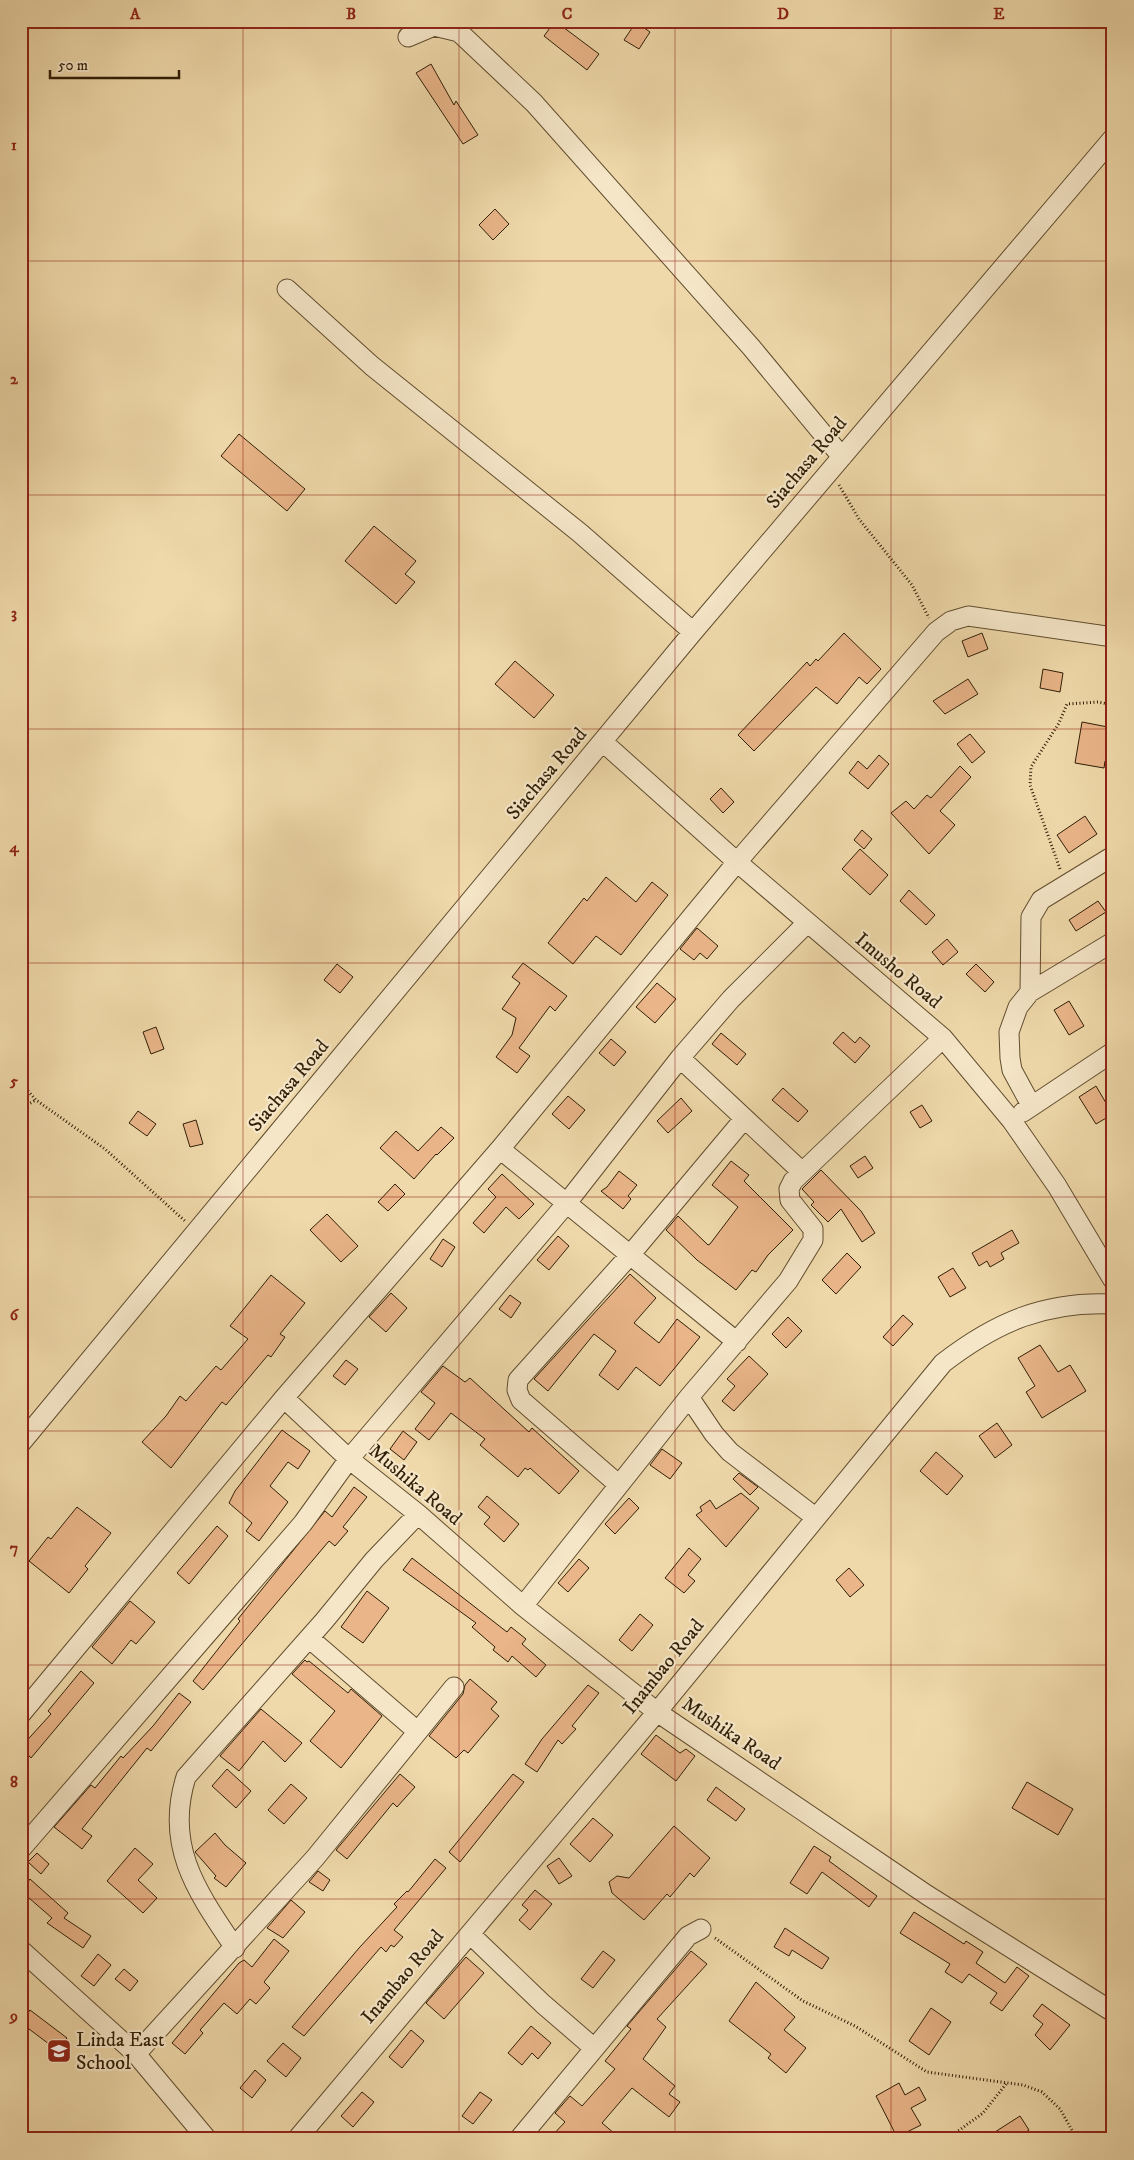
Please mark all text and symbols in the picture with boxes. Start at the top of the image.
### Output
text: A [129,4,141,24]
text: B [346,4,356,24]
text: C [562,4,572,24]
text: D [777,4,789,24]
text: E [993,4,1005,24]
scale bar [50,48,179,80]
text: 50 m [58,56,88,75]
text: 1 [11,135,17,155]
text: 2 [10,369,19,389]
street label: Siachasa Road [761,412,853,514]
text: 3 [11,603,17,623]
street label: Siachasa Road [501,723,593,825]
text: 4 [8,837,19,857]
street label: Imusho Road [850,928,946,1014]
street label: Siachasa Road [243,1035,335,1137]
text: 5 [9,1071,18,1091]
text: 6 [10,1305,20,1325]
street label: Mushika Road [363,1439,467,1531]
text: 7 [10,1538,18,1558]
street label: Inambao Road [618,1614,710,1720]
street label: Mushika Road [677,1692,785,1776]
text: 8 [10,1772,18,1792]
street label: Inambao Road [356,1925,450,2029]
text: 9 [9,2006,18,2026]
place label: Linda East School [76,2028,164,2076]
school or university icon: Linda East School [46,2038,72,2064]

